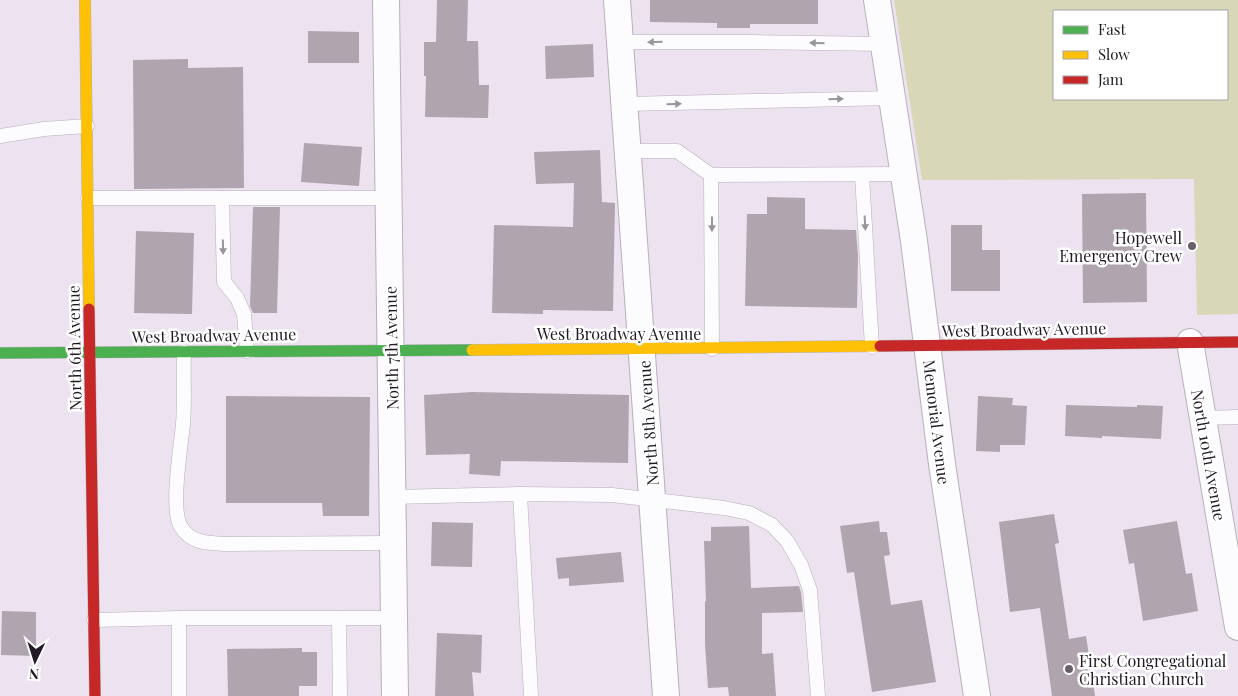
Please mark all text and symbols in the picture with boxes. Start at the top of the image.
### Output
legend [1053,10,1228,100]
text: Fast [1098,19,1127,39]
one-way arrow [646,38,662,46]
one-way arrow [809,39,825,47]
text: Slow [1098,44,1130,64]
text: Jam [1097,69,1124,89]
one-way arrow [828,95,844,103]
one-way arrow [666,100,682,108]
one-way arrow [708,216,716,232]
one-way arrow [862,216,870,232]
place label: Hopewell Emergency Crew [1059,227,1183,266]
one-way arrow [219,239,227,255]
marker: Hopewell Emergency Crew [1186,240,1198,252]
street label: North 6th Avenue [62,285,86,411]
street label: North 7th Avenue [379,286,403,410]
street label: West Broadway Avenue [940,317,1107,341]
street label: West Broadway Avenue [130,323,297,347]
street label: West Broadway Avenue [536,323,701,344]
street label: Memorial Avenue [919,359,955,485]
street label: North 8th Avenue [633,360,663,486]
street label: North 10th Avenue [1187,388,1231,522]
north arrow [10,636,60,686]
place label: First Congregational Christian Church [1079,650,1227,689]
marker: First Congregational Christian Church [1063,663,1075,675]
text: N [28,665,40,684]

